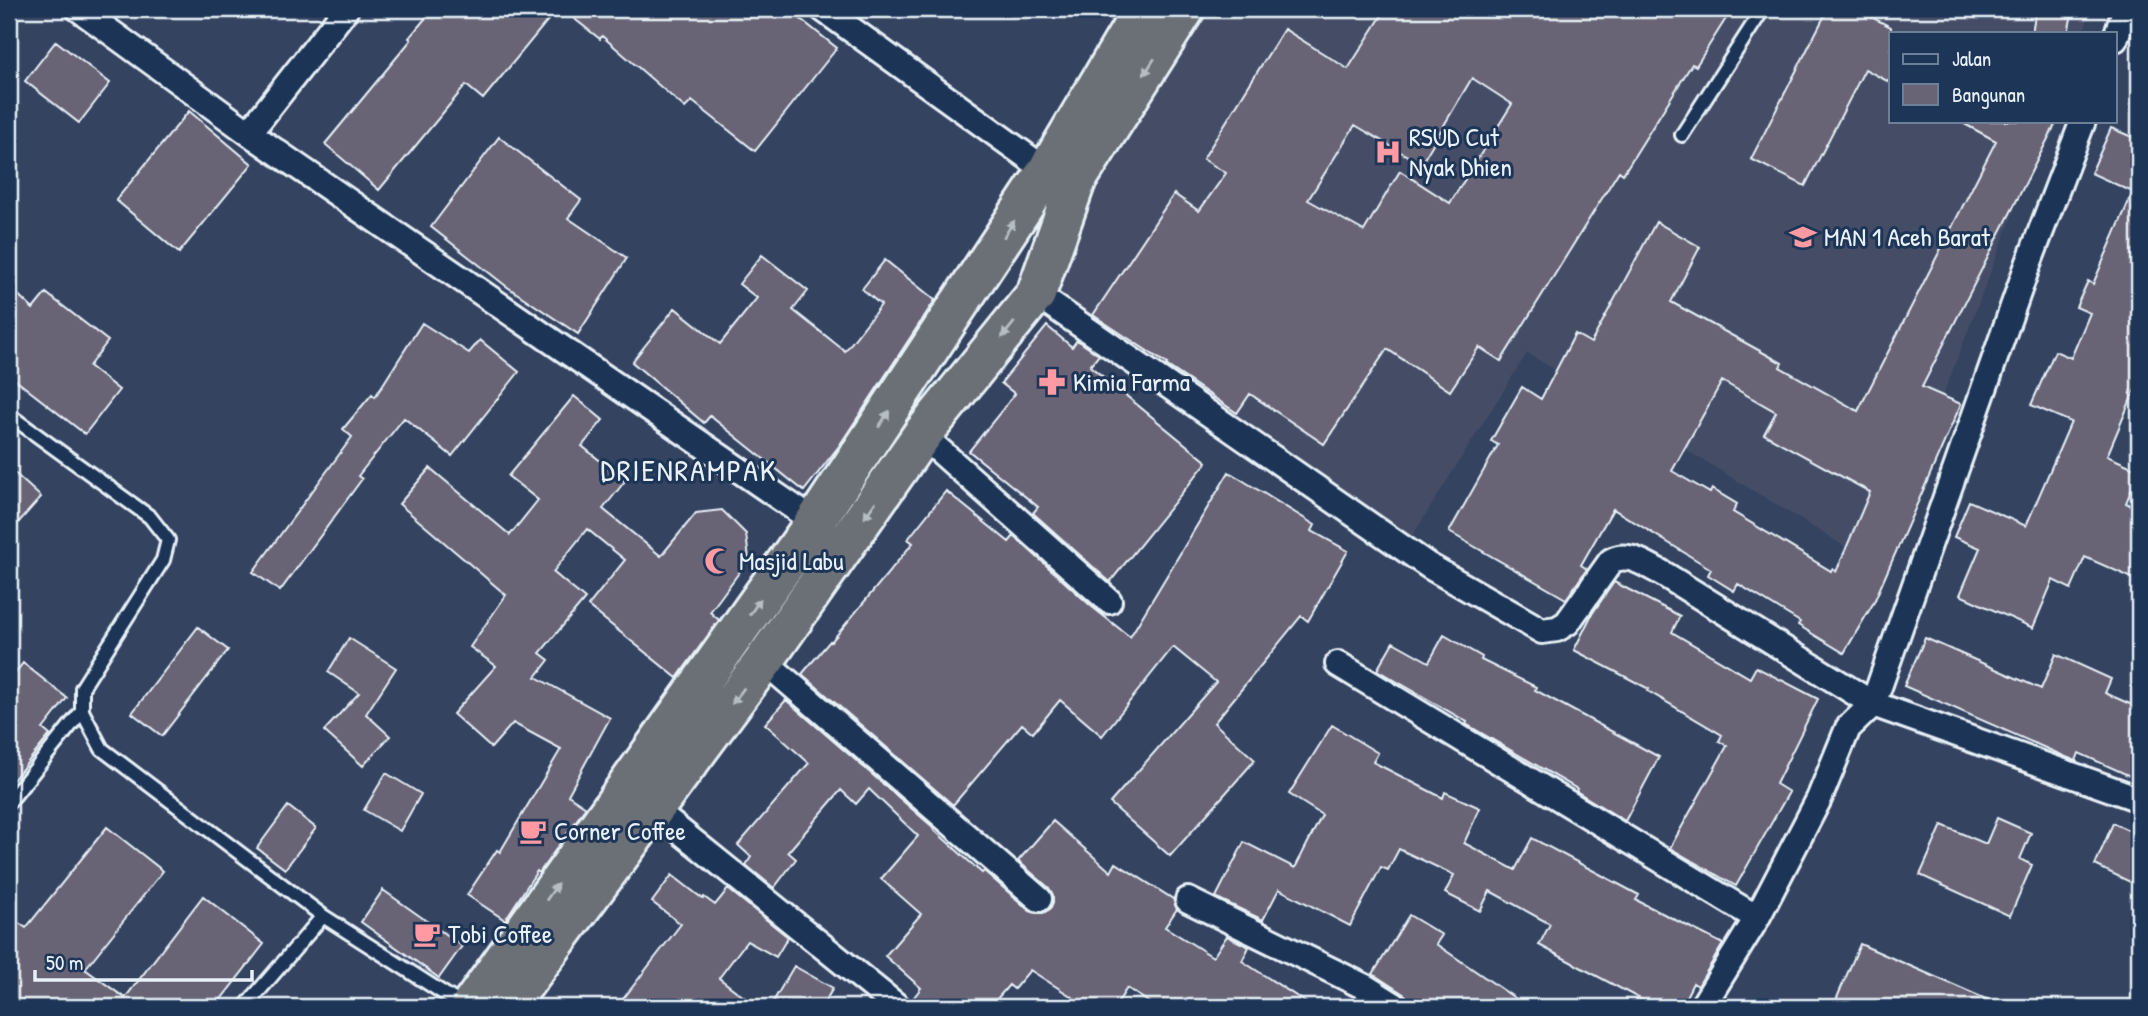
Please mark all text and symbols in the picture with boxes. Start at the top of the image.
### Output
legend [1889,32,2116,122]
text: Jalan [1952,44,1991,73]
one-way arrow [1142,57,1155,76]
text: Bangunan [1952,80,2025,109]
place label: RSUD Cut Nyak Dhien [1409,119,1512,184]
hospital icon: RSUD Cut Nyak Dhien [1373,137,1403,167]
place label: MAN 1 Aceh Barat [1824,219,1991,254]
one-way arrow [1002,220,1016,238]
school or university icon: MAN 1 Aceh Barat [1788,222,1818,252]
one-way arrow [1001,321,1016,338]
place label: Kimia Farma [1073,364,1190,399]
pharmacy icon: Kimia Farma [1037,367,1067,397]
one-way arrow [877,409,890,429]
district label: DRIENRAMPAK [600,450,778,490]
one-way arrow [863,501,877,519]
place label: Masjid Labu [739,543,844,578]
mosque icon: Masjid Labu [703,546,733,576]
one-way arrow [748,598,762,616]
one-way arrow [732,687,746,705]
place label: Corner Coffee [554,813,686,848]
cafe icon: Corner Coffee [518,816,548,846]
one-way arrow [545,883,559,901]
place label: Tobi Coffee [448,916,552,951]
cafe icon: Tobi Coffee [412,919,442,949]
scale bar [35,939,252,983]
text: 50 m [46,948,83,977]

